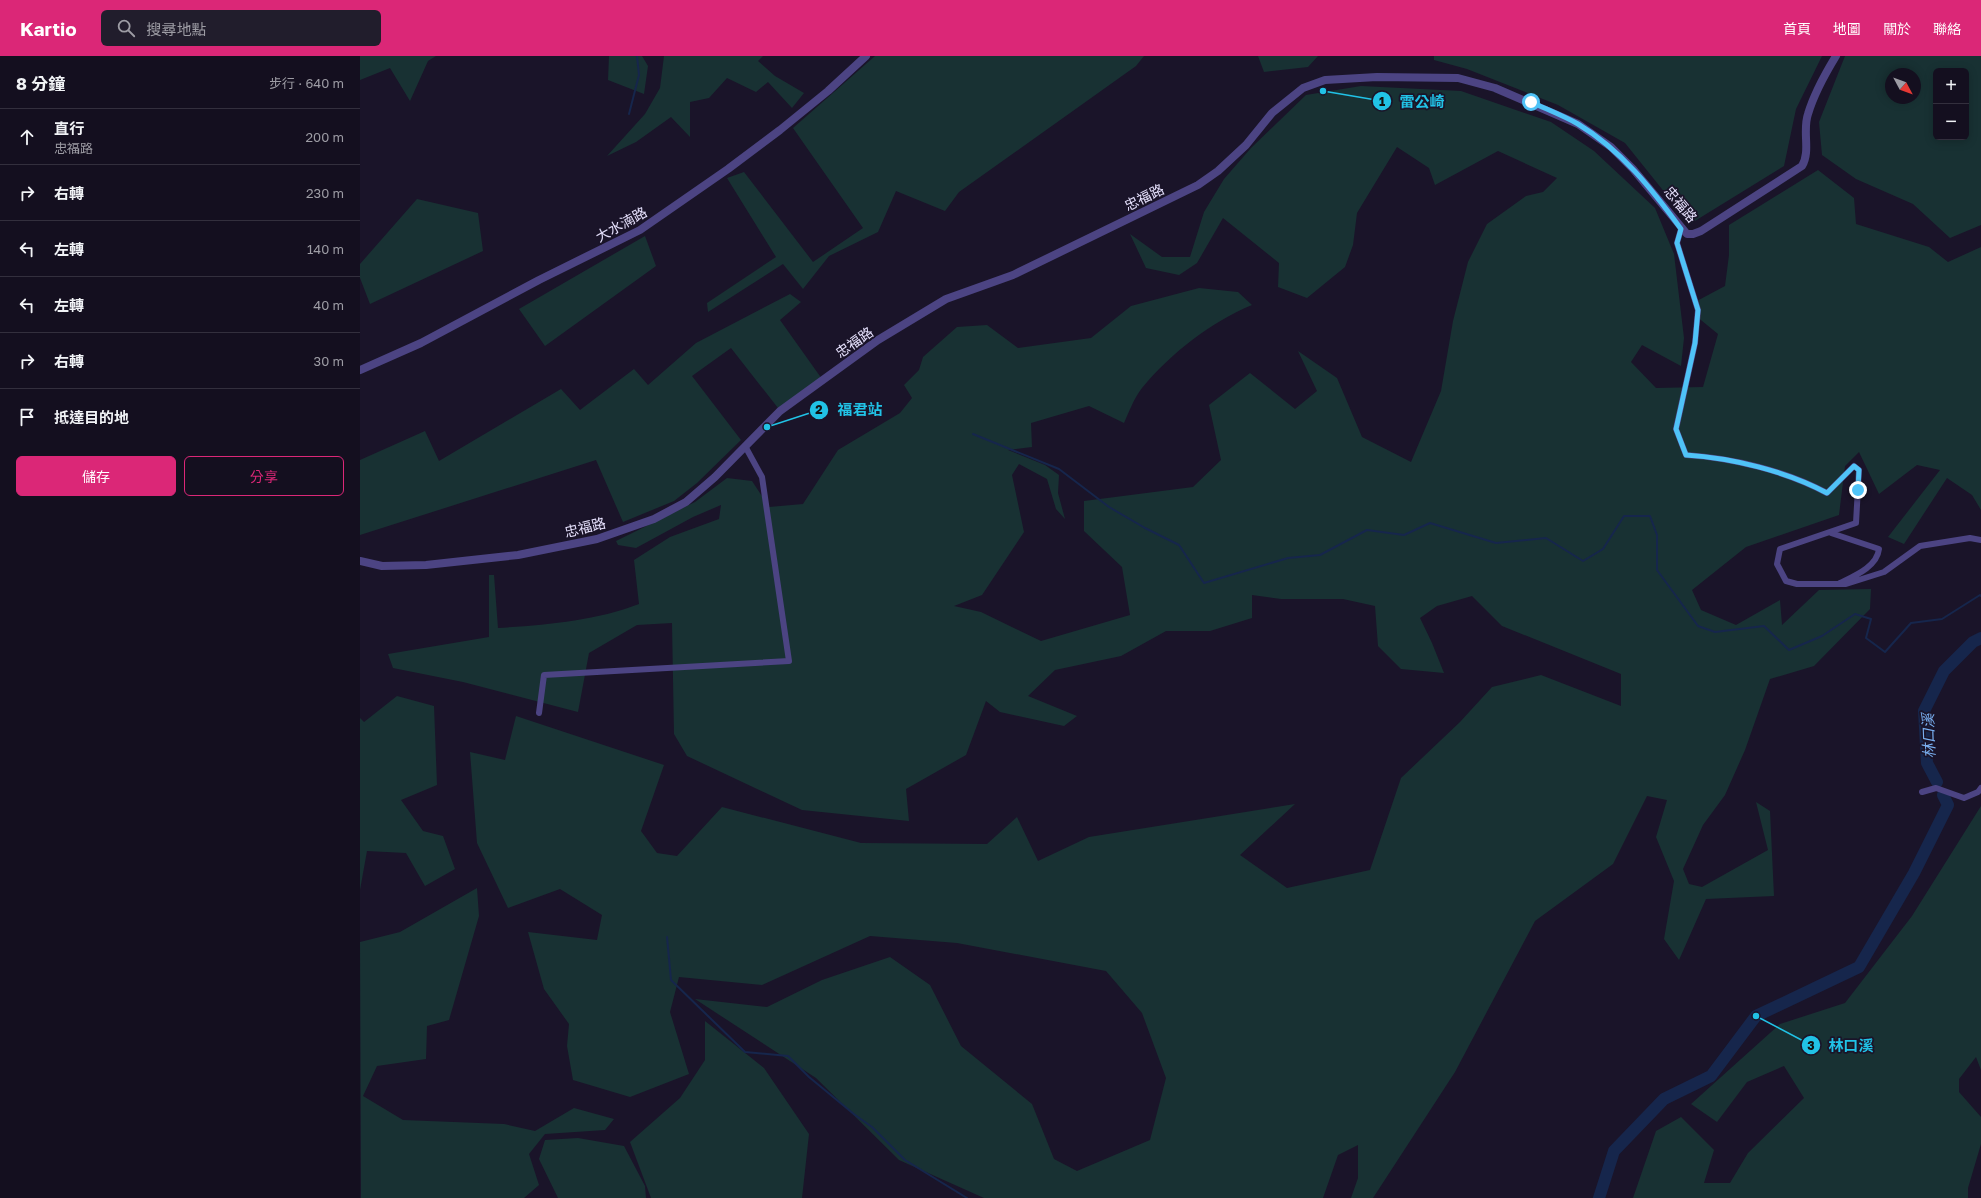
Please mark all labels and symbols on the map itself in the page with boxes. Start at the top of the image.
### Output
north arrow [1885,68,1921,104]
callout: 雷公崎 [1372,88,1453,115]
text: 雷公崎 [1399,92,1445,110]
route start [1522,93,1540,111]
text: 1 [1379,94,1385,109]
street label: 忠福路 [1121,180,1167,214]
street label: 忠福路 [1661,182,1701,226]
street label: 大水湳路 [592,203,650,245]
street label: 忠福路 [832,323,876,361]
callout: 福君站 [809,397,890,424]
text: 福君站 [837,400,883,418]
text: 2 [815,402,823,417]
route end [1849,481,1867,499]
street label: 忠福路 [563,514,607,540]
water label: 林口溪 [1918,711,1938,759]
callout: 林口溪 [1801,1032,1882,1059]
text: 林口溪 [1828,1036,1874,1054]
text: 3 [1807,1038,1815,1053]

